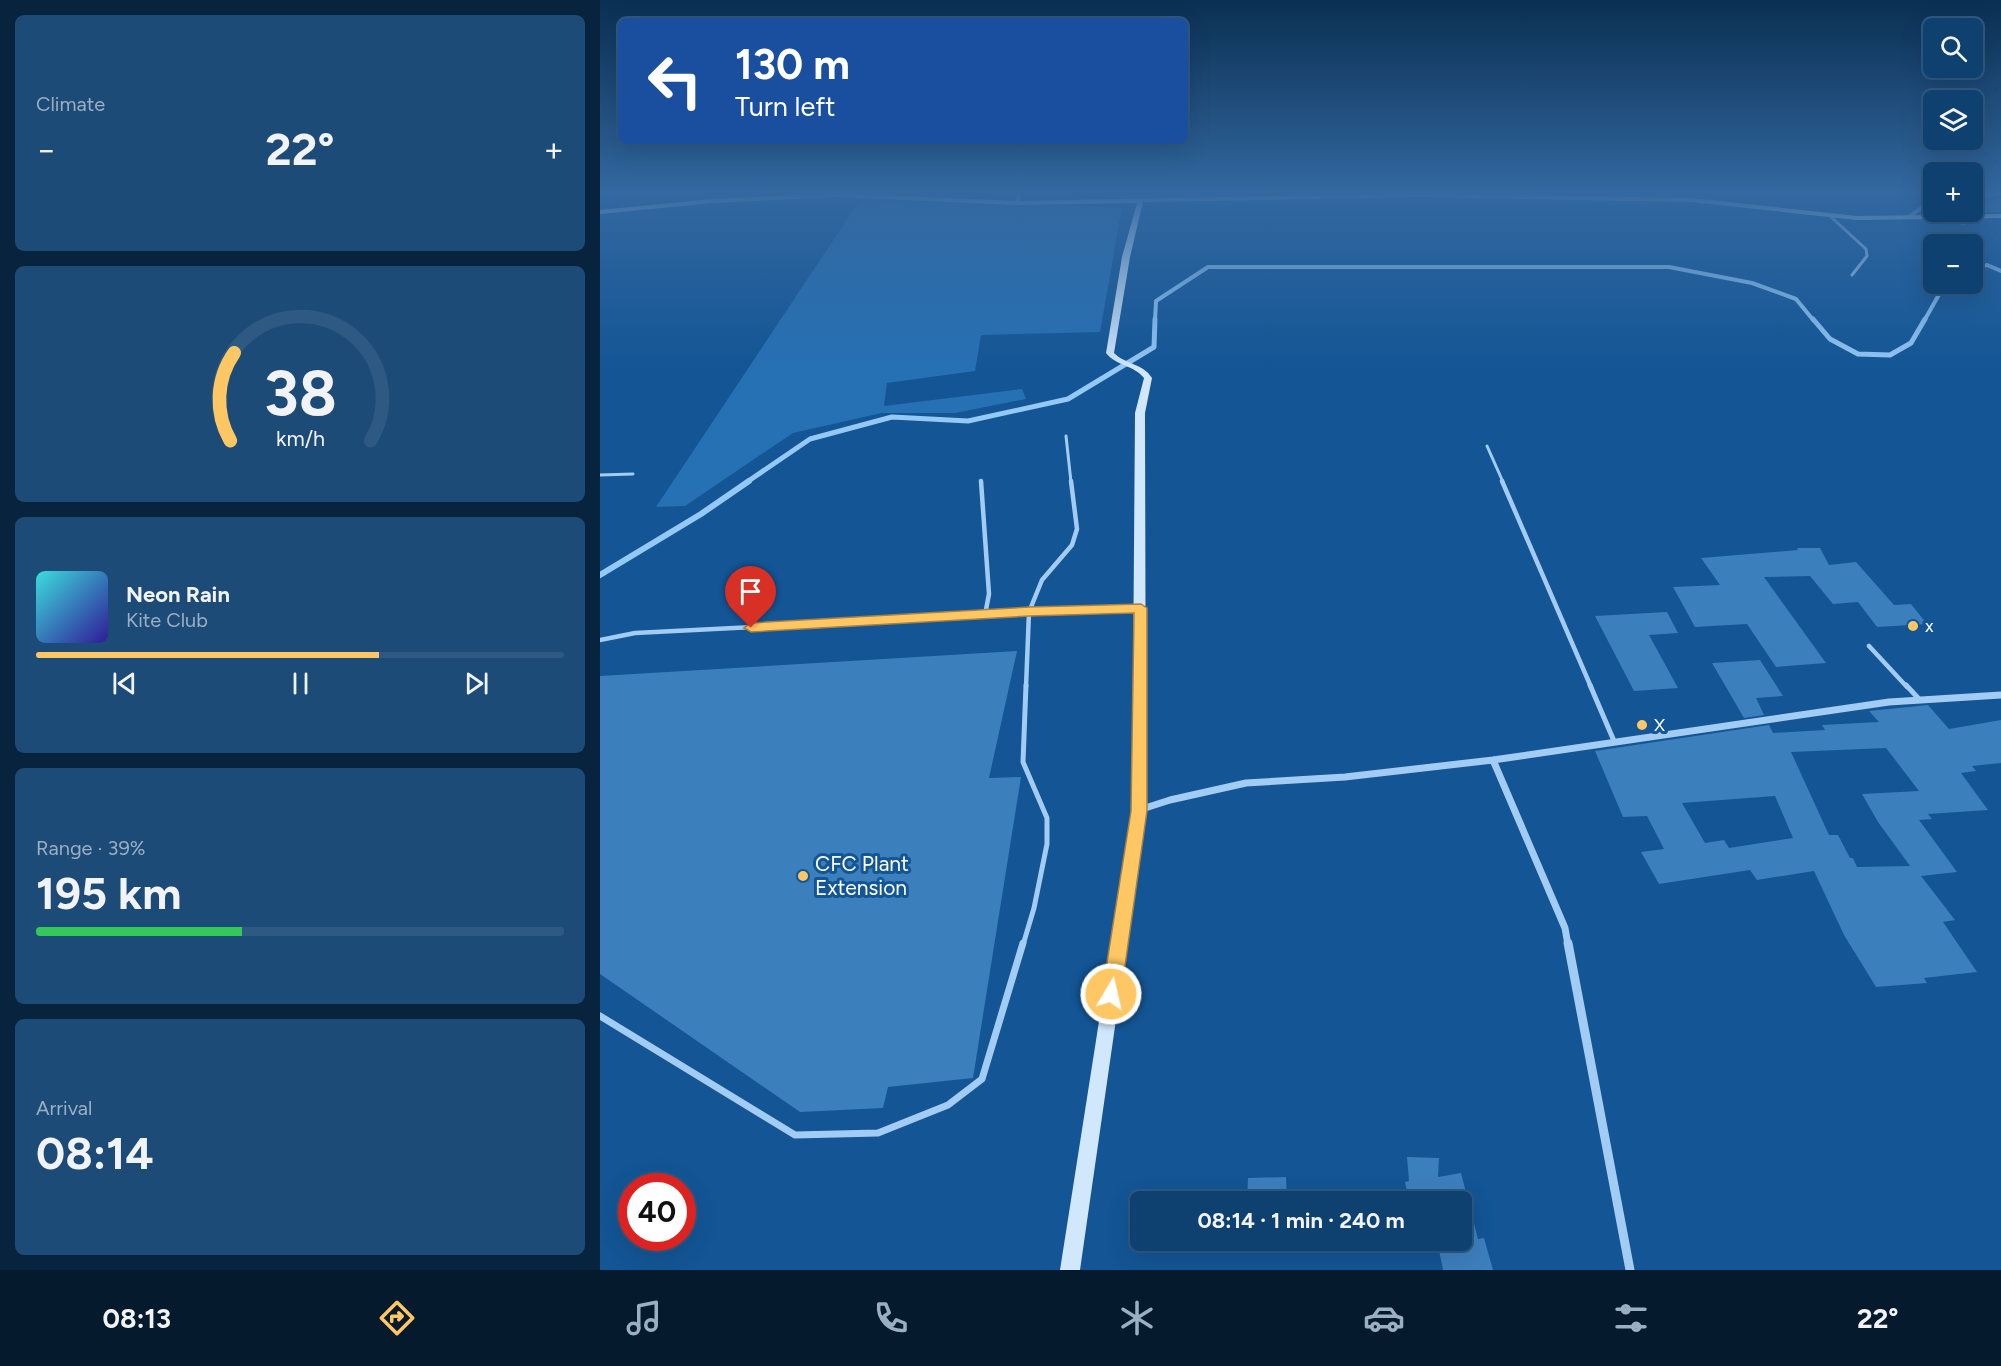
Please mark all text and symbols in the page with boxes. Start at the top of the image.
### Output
map controls [1923,18,1983,294]
button: search [1923,18,1983,78]
text: 130 m [735,39,850,90]
icon: left [636,42,714,120]
text: Turn left [735,90,835,123]
button: layers [1923,90,1983,150]
text: Climate [36,92,105,116]
text: 22° [265,122,335,176]
text: − [36,130,57,169]
text: + [543,130,564,169]
button: + [1923,162,1983,222]
button: − [1923,234,1983,294]
text: 38 [264,356,336,431]
text: km/h [276,426,324,451]
pin [725,566,776,628]
icon: arrive [734,575,767,608]
text: Neon Rain [126,581,230,608]
text: Kite Club [126,608,208,632]
place label: x [1925,615,1934,637]
marker: x [1906,619,1920,633]
icon: previous [108,667,141,700]
icon: pause [284,667,317,700]
icon: next [460,667,493,700]
place label: X [1654,714,1665,736]
marker: X [1635,718,1649,732]
text: Range · 39% [36,836,145,860]
place label: CFC Plant Extension [815,851,909,900]
text: 195 km [36,866,181,920]
marker: CFC Plant Extension [796,869,810,883]
position arrow [1079,962,1143,1026]
text: Arrival [36,1096,92,1120]
text: 08:14 [36,1126,154,1180]
speed limit sign: 40 [618,1173,696,1251]
text: 08:14 · 1 min · 240 m [1197,1207,1405,1234]
icon: directions [376,1297,418,1339]
icon: music [623,1297,665,1339]
icon: phone [870,1297,912,1339]
icon: climate [1116,1297,1158,1339]
icon: car [1363,1297,1405,1339]
icon: filters [1610,1297,1652,1339]
text: 08:13 [102,1302,171,1335]
text: 22° [1857,1302,1898,1335]

